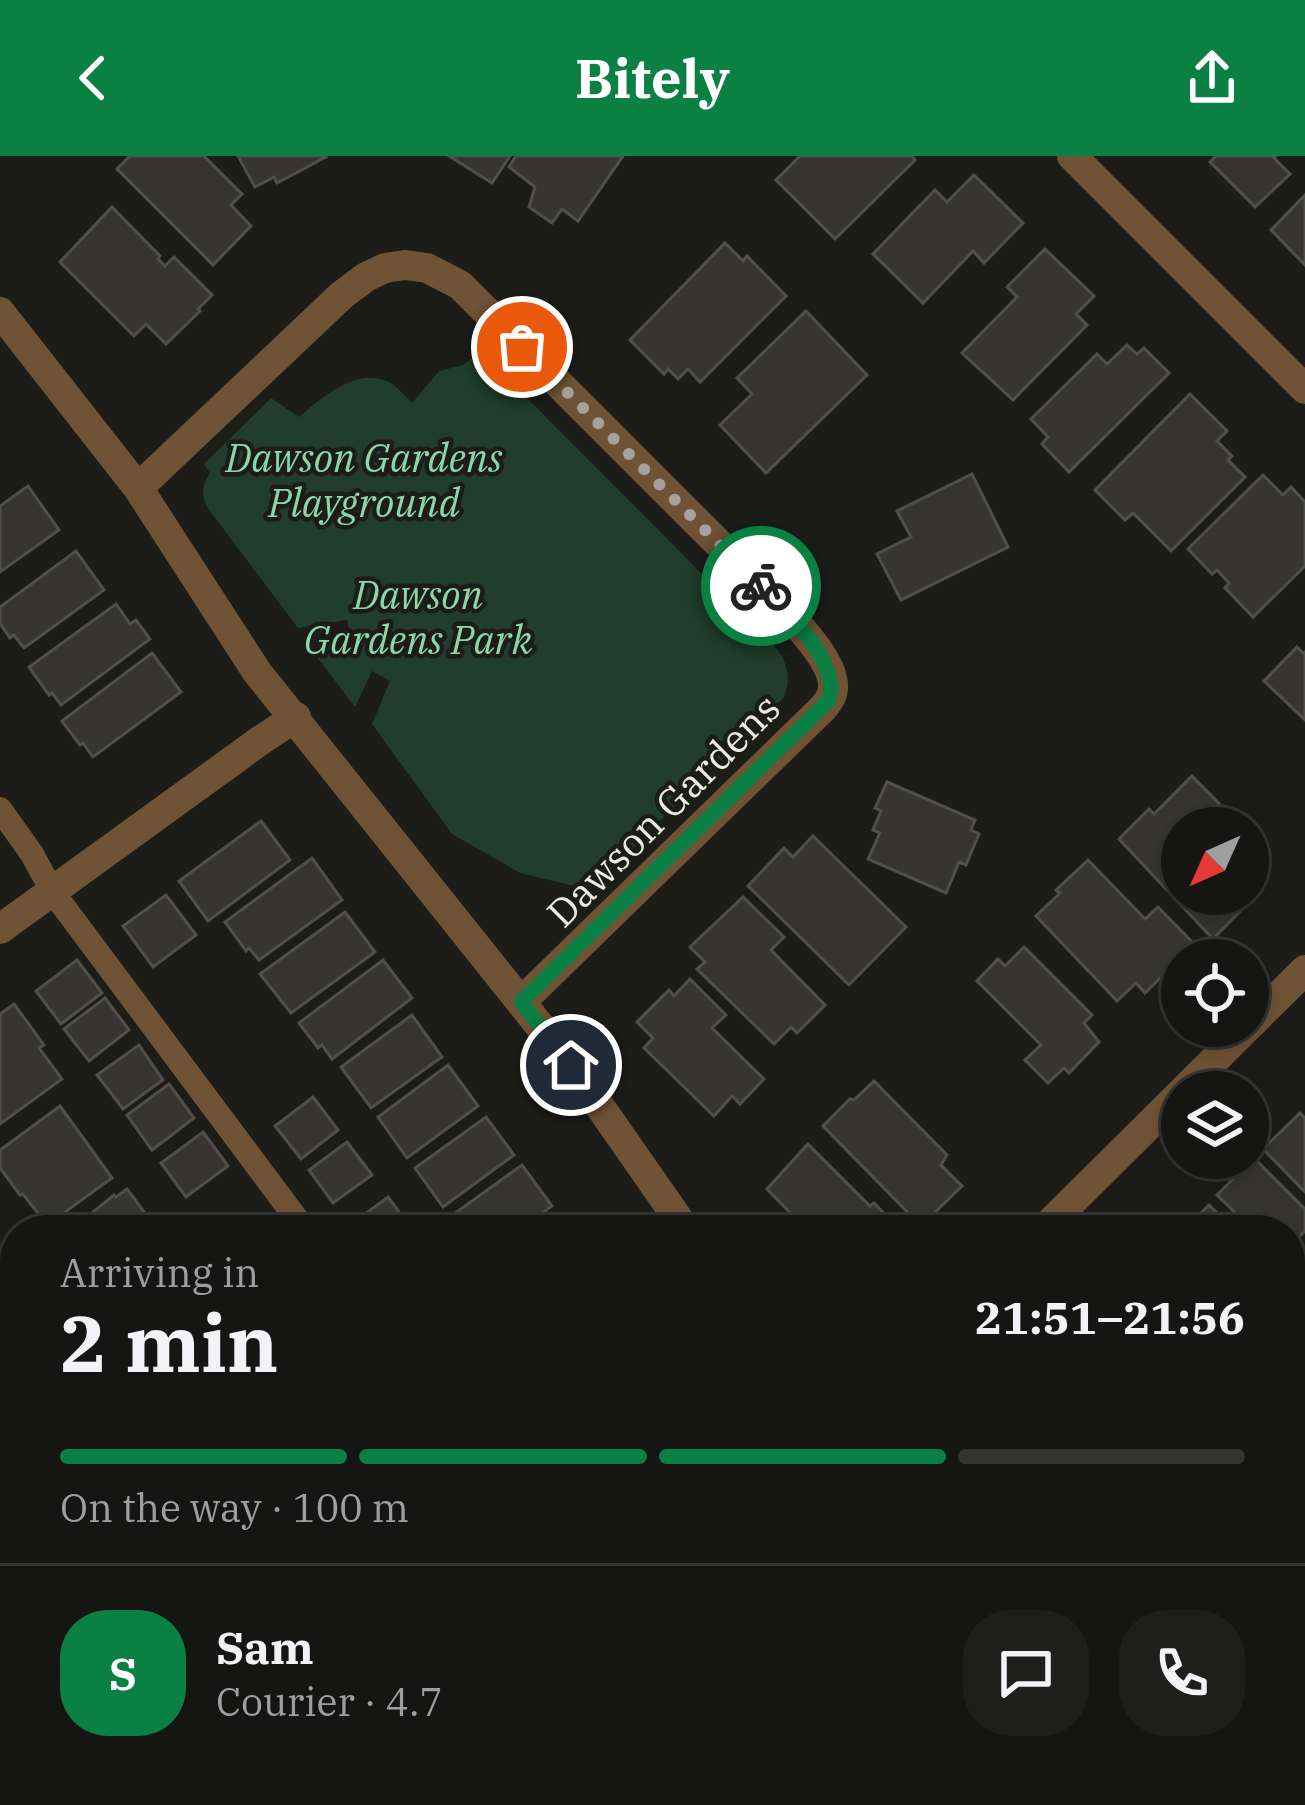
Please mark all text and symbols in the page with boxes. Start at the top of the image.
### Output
text: Bitely [575,43,730,113]
icon: back [60,45,126,111]
icon: share [1179,45,1245,111]
pin [471,296,573,398]
icon: bag [489,314,555,380]
park label: Dawson Gardens Playground [224,432,503,528]
courier [701,526,821,646]
icon: bike [728,553,794,619]
park label: Dawson Gardens Park [304,569,533,665]
street label: Dawson Gardens [536,683,790,937]
north arrow [1161,807,1269,915]
map controls [1161,807,1269,1179]
button: locate [1161,939,1269,1047]
pin [520,1014,622,1116]
icon: home [538,1032,604,1098]
button: layers [1161,1071,1269,1179]
text: Arriving in [60,1247,259,1298]
text: 21:51–21:56 [975,1288,1245,1346]
text: 2 min [60,1292,278,1393]
text: On the way · 100 m [60,1482,409,1533]
button: chat [963,1610,1089,1736]
button: phone [1119,1610,1245,1736]
text: Sam [216,1618,314,1676]
text: S [109,1644,137,1702]
text: Courier · 4.7 [216,1676,443,1727]

